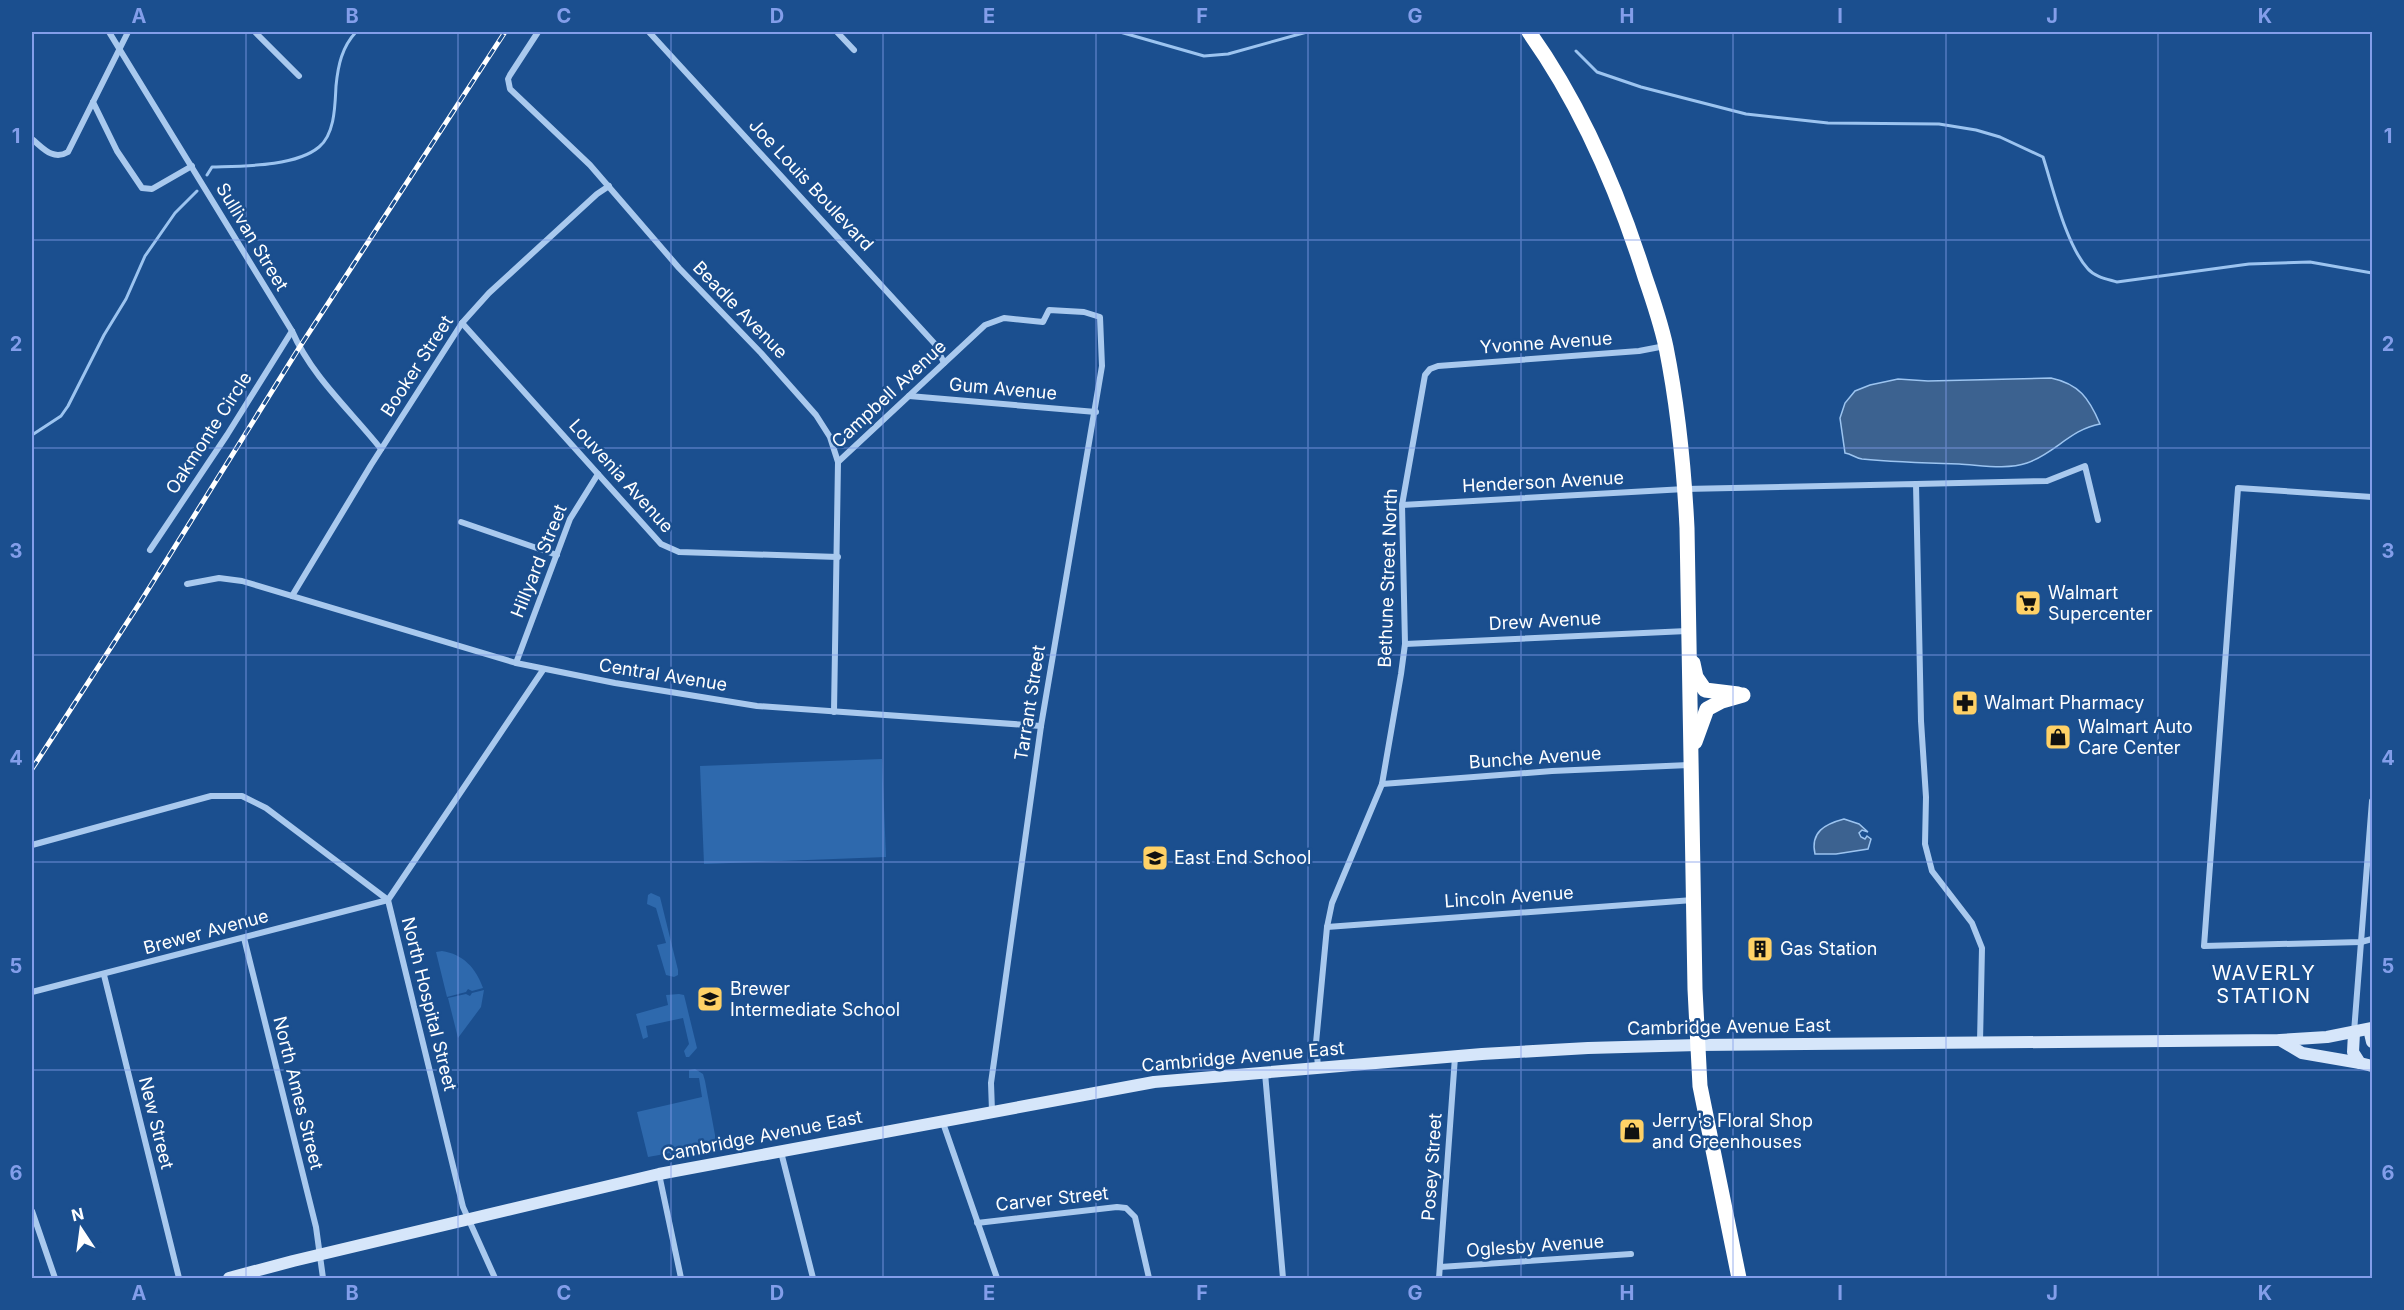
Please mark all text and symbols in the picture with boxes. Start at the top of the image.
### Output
text: A [132,4,147,28]
text: B [345,4,359,28]
text: C [557,4,571,28]
text: D [770,4,784,28]
text: E [983,4,995,28]
text: F [1196,4,1208,28]
text: G [1407,4,1423,28]
text: H [1620,4,1634,28]
text: I [1837,4,1843,28]
text: J [2046,4,2058,28]
text: K [2258,4,2272,28]
street label: Joe Louis Boulevard [745,114,878,255]
text: 1 [12,124,20,148]
text: 1 [2384,124,2392,148]
street label: Sullivan Street [212,179,293,294]
street label: Beadle Avenue [689,257,792,363]
street label: Booker Street [376,311,457,420]
street label: Yvonne Avenue [1479,327,1613,358]
text: 2 [10,332,22,356]
text: 2 [2382,332,2394,356]
street label: Campbell Avenue [827,335,950,452]
street label: Oakmonte Circle [161,368,256,498]
street label: Gum Avenue [948,373,1058,404]
street label: Louvenia Avenue [565,415,678,537]
street label: Henderson Avenue [1462,467,1624,496]
street label: Bethune Street North [1374,488,1401,668]
street label: Hillyard Street [506,501,571,620]
text: 3 [10,539,22,563]
text: 3 [2382,539,2394,563]
place label: Walmart Supercenter [2048,582,2153,624]
supermarket icon: Walmart Supercenter [2013,588,2043,618]
street label: Drew Avenue [1488,607,1602,634]
street label: Tarrant Street [1010,644,1049,762]
street label: Central Avenue [597,654,729,695]
pharmacy icon: Walmart Pharmacy [1950,688,1980,718]
place label: Walmart Pharmacy [1984,692,2144,713]
place label: Walmart Auto Care Center [2078,716,2193,758]
shop icon: Walmart Auto Care Center [2043,722,2073,752]
street label: Bunche Avenue [1468,742,1602,773]
text: 4 [9,746,23,770]
text: 4 [2381,746,2395,770]
school or university icon: East End School [1140,843,1170,873]
place label: East End School [1174,847,1311,868]
street label: Lincoln Avenue [1444,882,1574,911]
street label: Brewer Avenue [141,905,271,958]
street label: North Hospital Street [398,915,461,1093]
building icon: Gas Station [1745,934,1775,964]
place label: Gas Station [1780,938,1877,959]
text: 5 [10,954,22,978]
text: 5 [2382,954,2394,978]
district label: WAVERLY STATION [2212,961,2316,1008]
place label: Brewer Intermediate School [730,978,900,1020]
school or university icon: Brewer Intermediate School [695,984,725,1014]
street label: North Ames Street [269,1014,328,1172]
street label: Cambridge Avenue East [1627,1014,1831,1039]
street label: Cambridge Avenue East [1141,1037,1345,1076]
street label: New Street [135,1075,178,1171]
street label: Cambridge Avenue East [660,1106,864,1165]
place label: Jerry's Floral Shop and Greenhouses [1652,1110,1813,1152]
street label: Posey Street [1417,1112,1446,1221]
shop icon: Jerry's Floral Shop and Greenhouses [1617,1116,1647,1146]
text: 6 [10,1161,23,1185]
text: 6 [2382,1161,2395,1185]
street label: Carver Street [995,1182,1109,1215]
north arrow [51,1199,111,1259]
text: N [69,1203,86,1226]
street label: Oglesby Avenue [1465,1230,1605,1261]
text: A [132,1281,147,1305]
text: B [345,1281,359,1305]
text: C [557,1281,571,1305]
text: D [770,1281,784,1305]
text: E [983,1281,995,1305]
text: F [1196,1281,1208,1305]
text: G [1407,1281,1423,1305]
text: H [1620,1281,1634,1305]
text: I [1837,1281,1843,1305]
text: J [2046,1281,2058,1305]
text: K [2258,1281,2272,1305]

